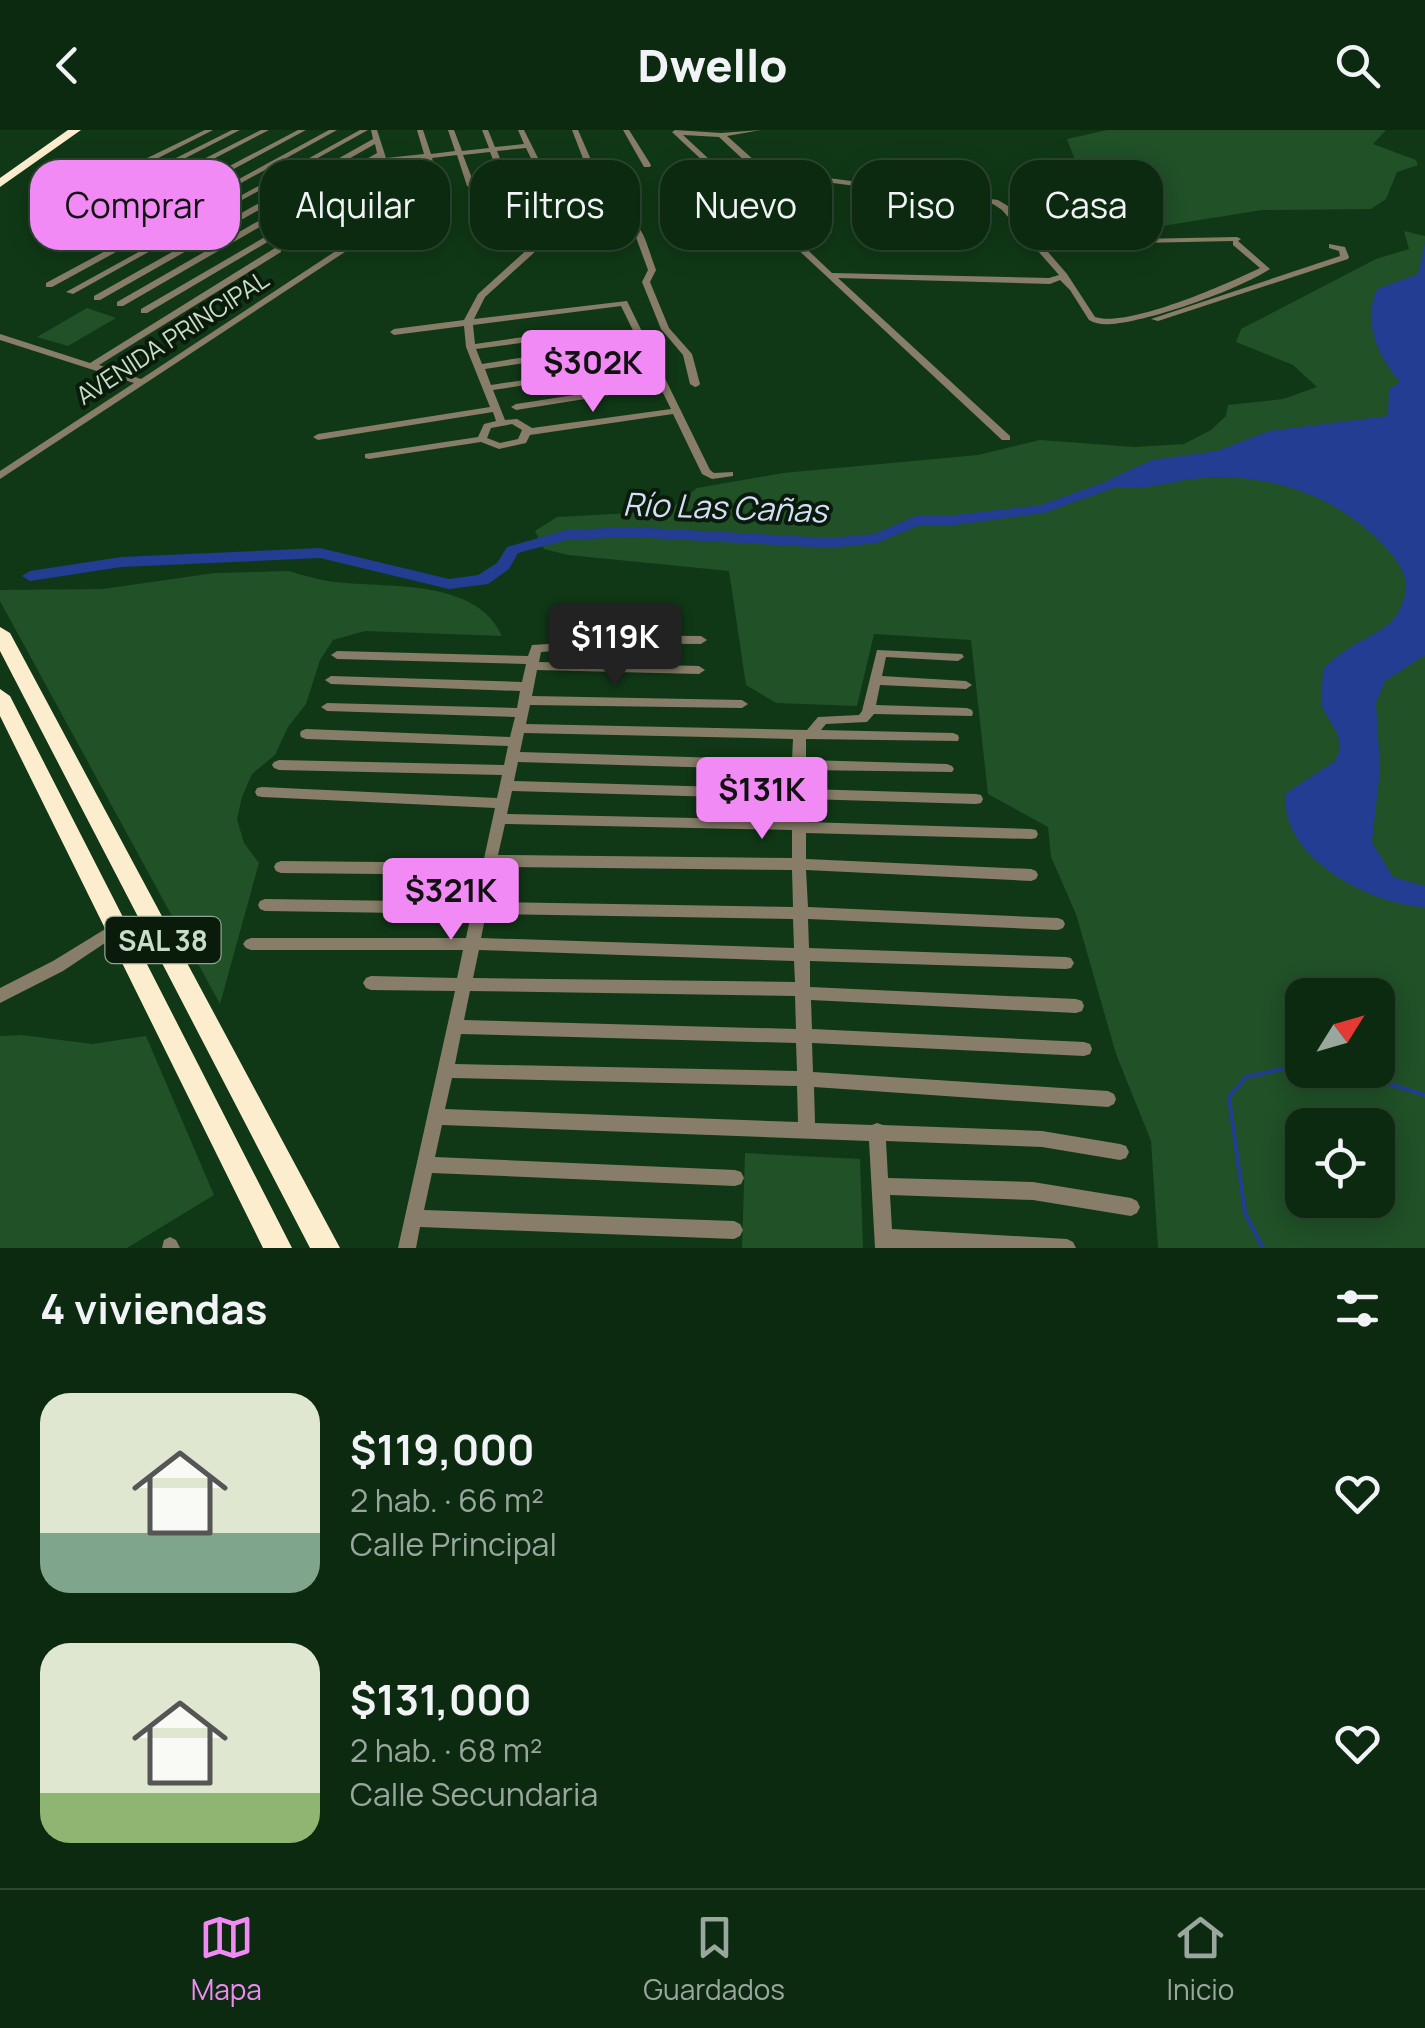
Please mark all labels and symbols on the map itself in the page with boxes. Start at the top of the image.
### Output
street label: AVENIDA PRINCIPAL [69,261,275,413]
pin: $302K [523,330,663,415]
water label: Río Las Cañas [622,481,830,533]
pin: $119K [545,604,685,689]
pin: $131K [692,757,832,842]
pin: $321K [381,858,521,943]
road number: SAL 38 [106,917,220,963]
north arrow [1285,978,1395,1088]

